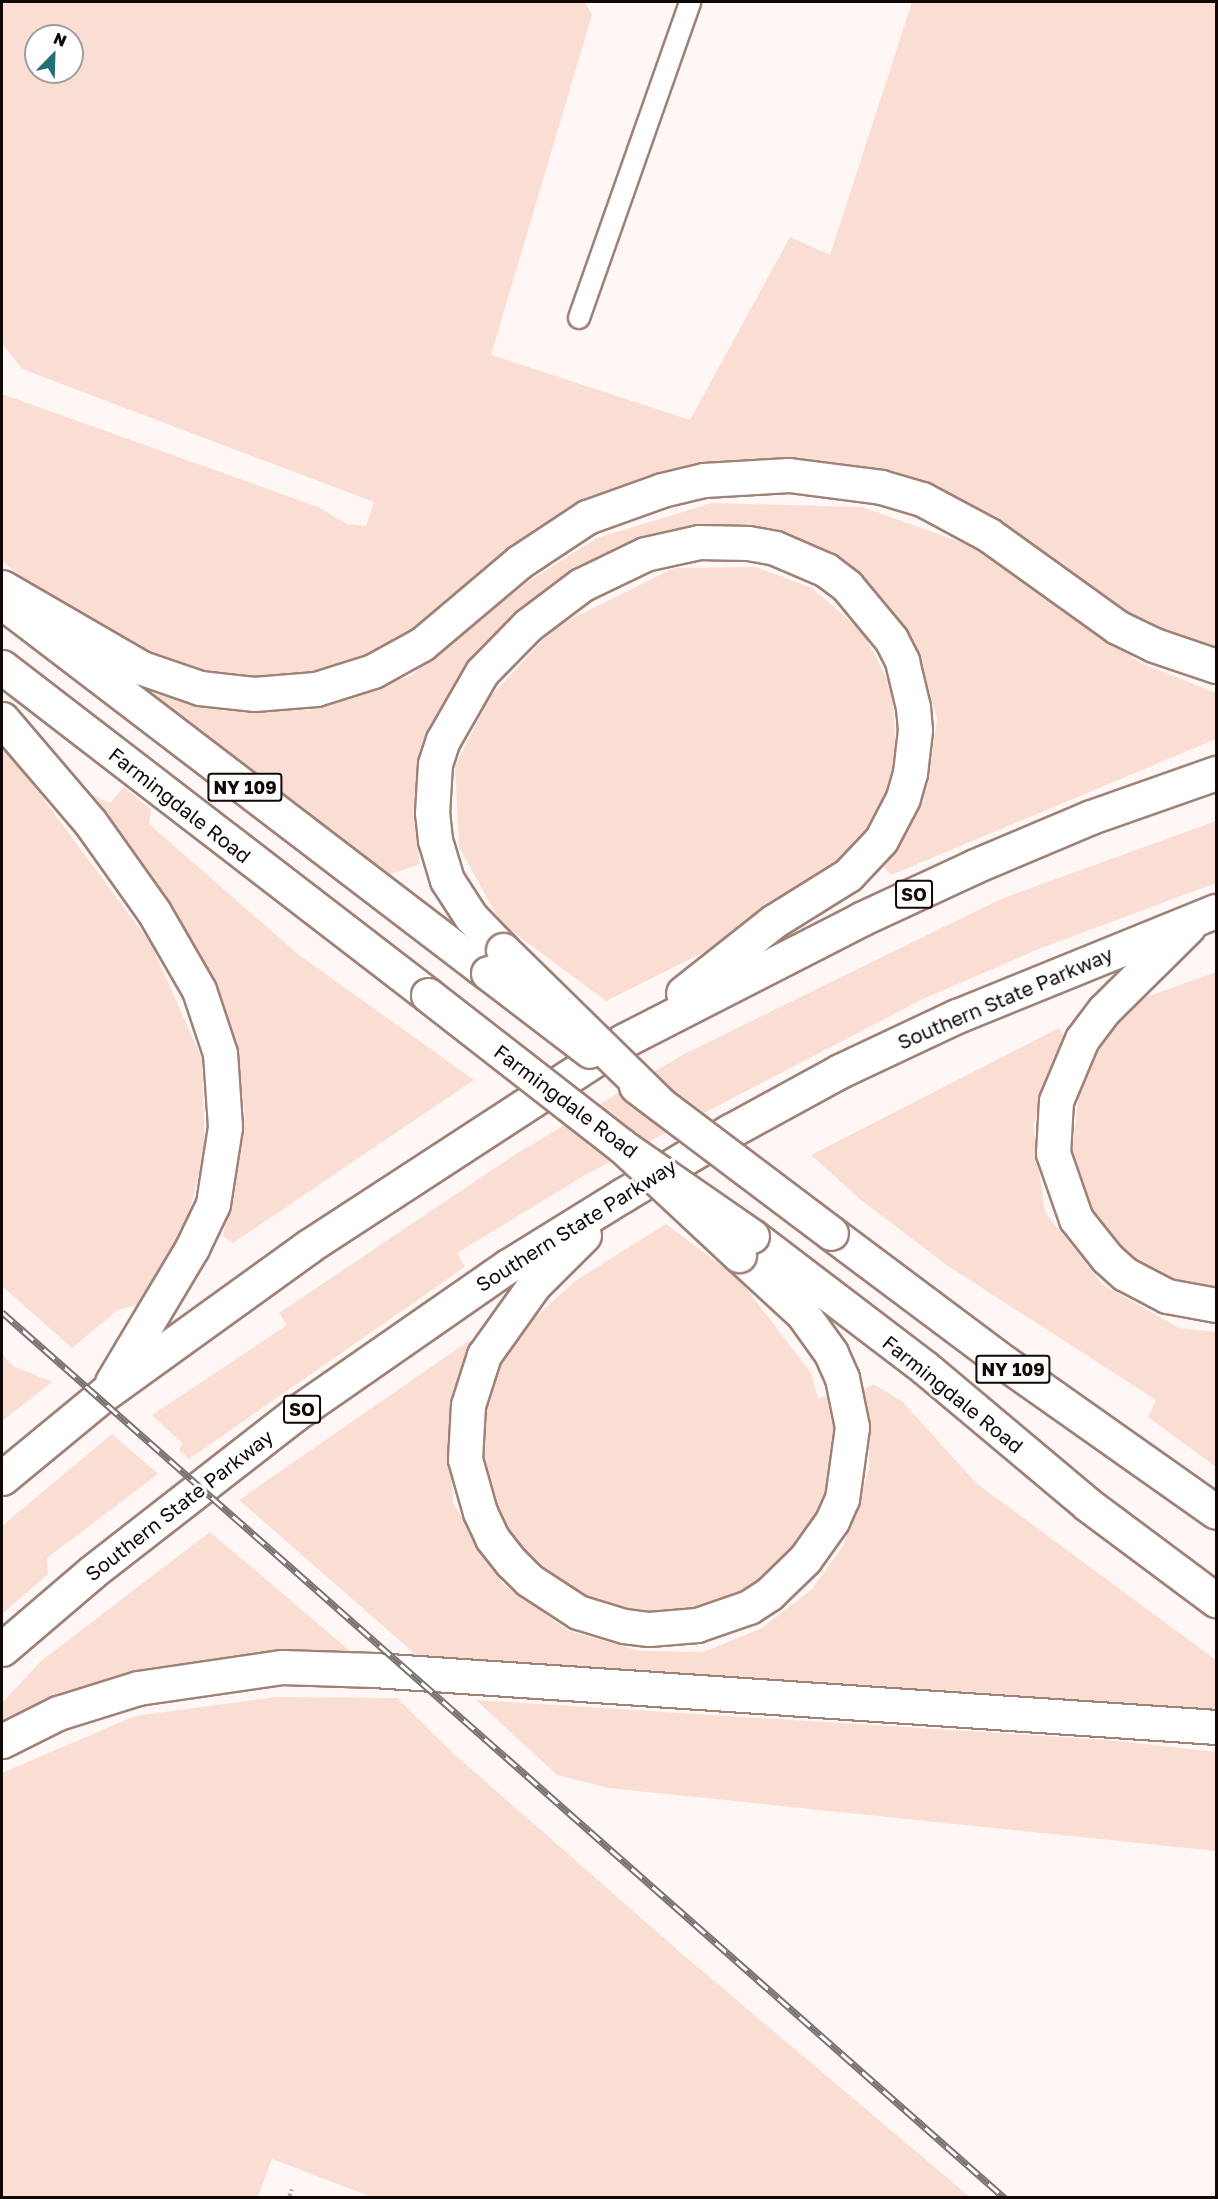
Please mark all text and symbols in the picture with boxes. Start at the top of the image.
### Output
north arrow [24,24,84,84]
text: N [51,28,70,51]
street label: Farmingdale Road [104,742,256,868]
road number: NY 109 [206,772,284,802]
road number: SO [894,879,934,909]
street label: Southern State Parkway [894,942,1116,1054]
street label: Farmingdale Road [489,1039,643,1163]
street label: Southern State Parkway [472,1154,680,1296]
street label: Farmingdale Road [878,1330,1028,1458]
road number: NY 109 [974,1354,1052,1384]
road number: SO [282,1394,322,1424]
street label: Southern State Parkway [80,1424,278,1586]

